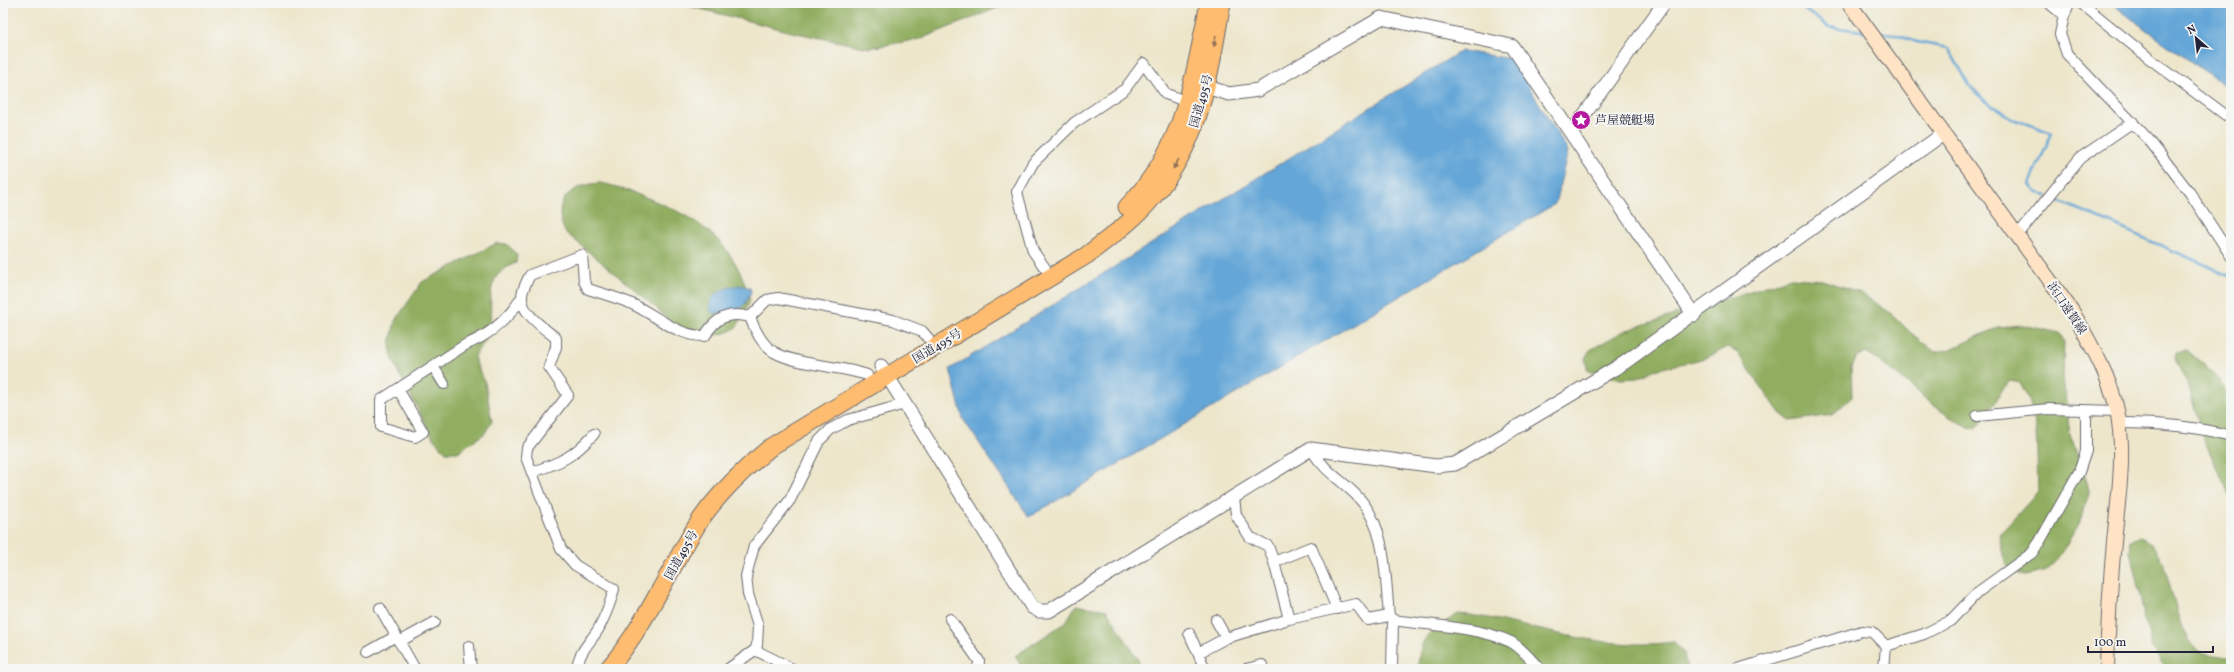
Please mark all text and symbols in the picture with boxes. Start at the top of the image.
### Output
north arrow [2176,18,2216,58]
text: N [2185,22,2199,39]
one-way arrow [1212,35,1218,48]
street label: 国道495号 [1187,73,1217,130]
place icon: 芦屋競艇場 [1570,109,1592,131]
place label: 芦屋競艇場 [1595,113,1655,129]
one-way arrow [1172,158,1179,170]
street label: 浜口遠賀線 [2043,279,2090,338]
street label: 国道495号 [910,326,965,368]
street label: 国道495号 [662,528,702,583]
scale bar [2088,628,2213,654]
text: 100 m [2094,635,2127,651]

